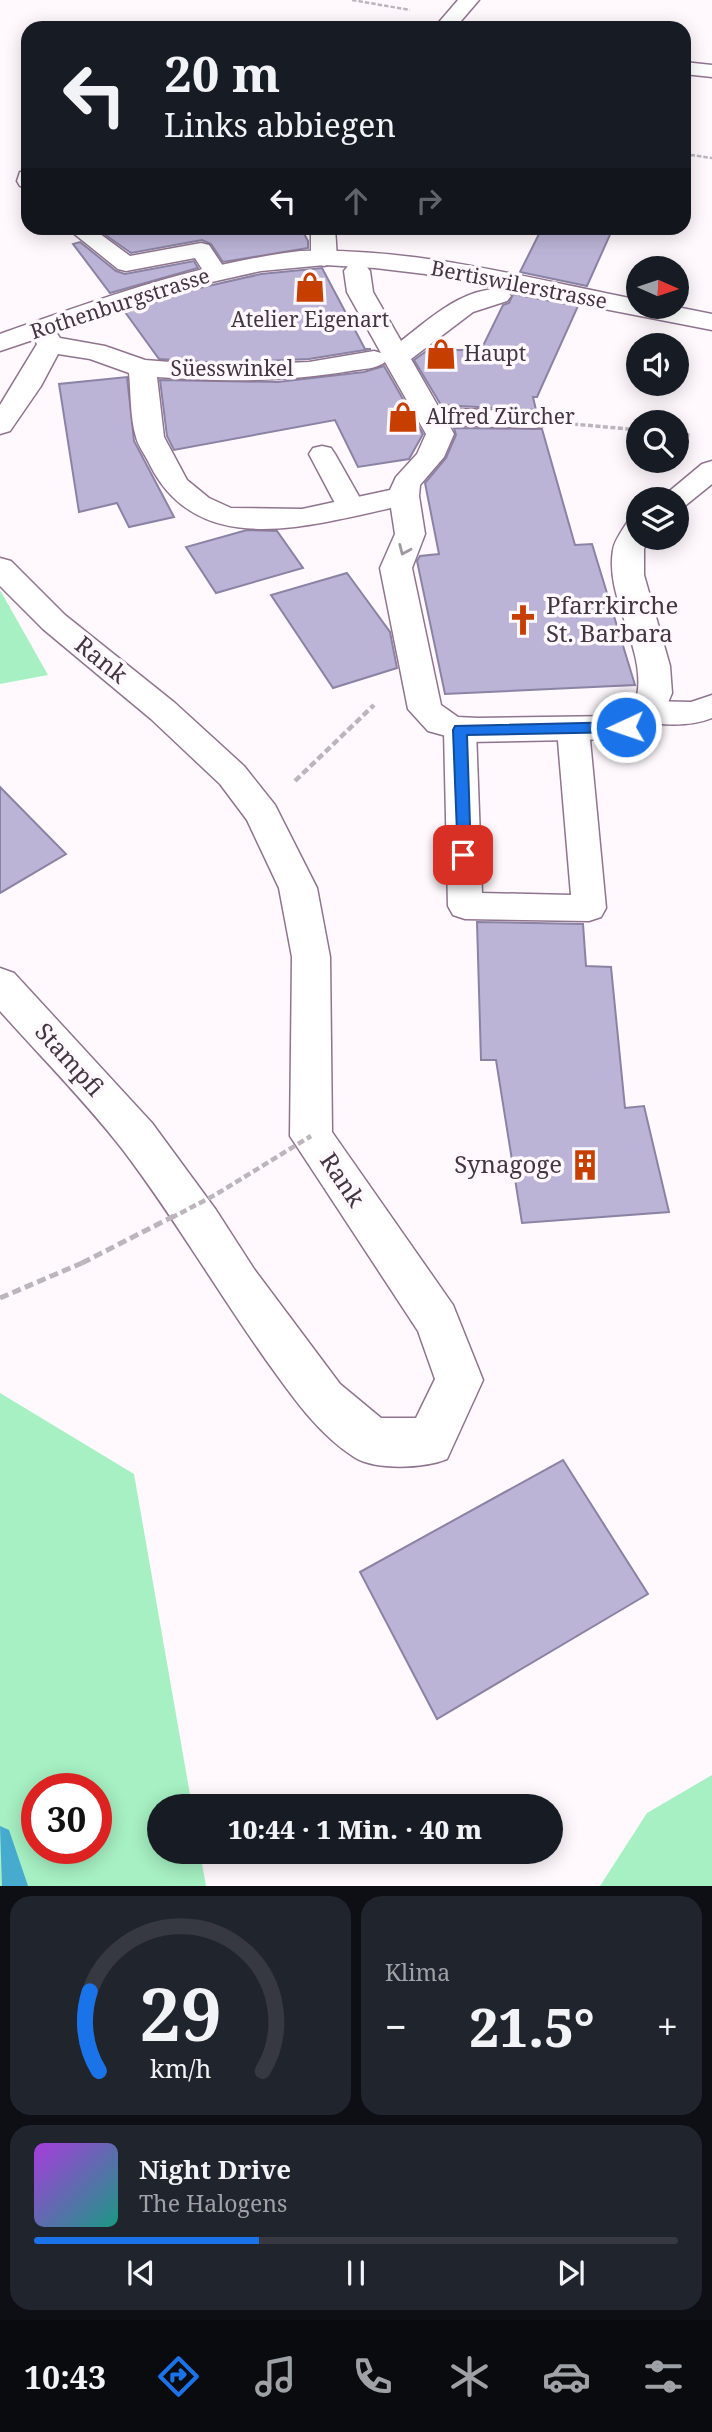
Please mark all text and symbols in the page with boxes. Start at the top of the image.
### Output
text: 20 m [164,40,280,106]
icon: left [49,49,140,140]
text: Links abbiegen [164,103,396,146]
icon: left [264,182,302,220]
icon: ahead [337,182,375,220]
icon: right [410,182,448,220]
street label: Bertiswilerstrasse [429,253,610,315]
north arrow [626,256,690,318]
map controls [626,256,689,550]
street label: Rothenburgstrasse [26,261,213,345]
shop icon: Atelier Eigenart [293,270,327,304]
place label: Atelier Eigenart [231,305,389,333]
button: sound [626,333,689,396]
shop icon: Haupt [424,337,458,371]
place label: Haupt [464,339,526,367]
street label: Süesswinkel [171,354,294,382]
shop icon: Alfred Zürcher [386,400,420,434]
place label: Alfred Zürcher [426,402,575,430]
button: search [626,410,689,473]
button: layers [626,487,689,550]
one-way arrow [398,542,412,555]
place label: Pfarrkirche St. Barbara [546,588,678,649]
church icon: Pfarrkirche St. Barbara [506,603,540,637]
street label: Rank [69,628,136,691]
position arrow [589,690,663,764]
pin [433,825,493,885]
icon: arrive [444,836,482,874]
street label: Stampfi [28,1015,112,1103]
street label: Rank [313,1146,374,1214]
place label: Synagoge [454,1147,562,1180]
building icon: Synagoge [568,1148,602,1182]
speed limit sign: 30 [21,1773,112,1864]
text: 10:44 · 1 Min. · 40 m [228,1811,482,1847]
text: Klima [385,1956,450,1988]
text: 29 [139,1964,222,2063]
text: 21.5° [469,1991,595,2062]
text: − [385,2000,407,2052]
text: + [657,2000,678,2052]
text: km/h [150,2051,211,2085]
text: Night Drive [139,2151,291,2187]
text: The Halogens [139,2187,287,2219]
icon: previous [122,2254,160,2292]
icon: pause [337,2254,375,2292]
icon: next [552,2254,590,2292]
icon: directions [154,2352,203,2401]
icon: music [251,2352,300,2401]
icon: phone [348,2352,397,2401]
icon: climate [445,2352,494,2401]
icon: car [542,2352,591,2401]
icon: filters [639,2352,688,2401]
text: 10:43 [24,2355,106,2398]

